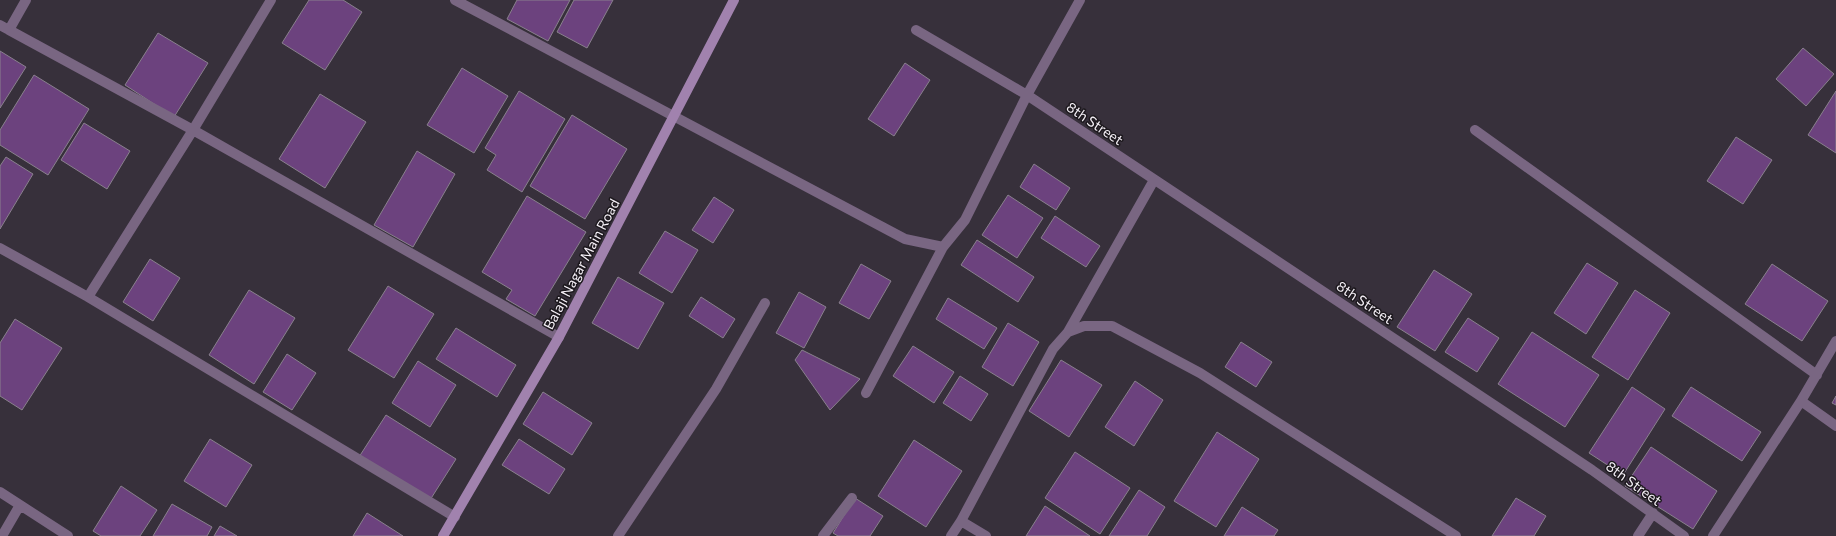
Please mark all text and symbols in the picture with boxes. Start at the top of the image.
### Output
street label: 8th Street [1064,98,1127,148]
street label: Balaji Nagar Main Road [539,196,623,332]
street label: 8th Street [1334,277,1397,327]
street label: 8th Street [1603,457,1665,509]

